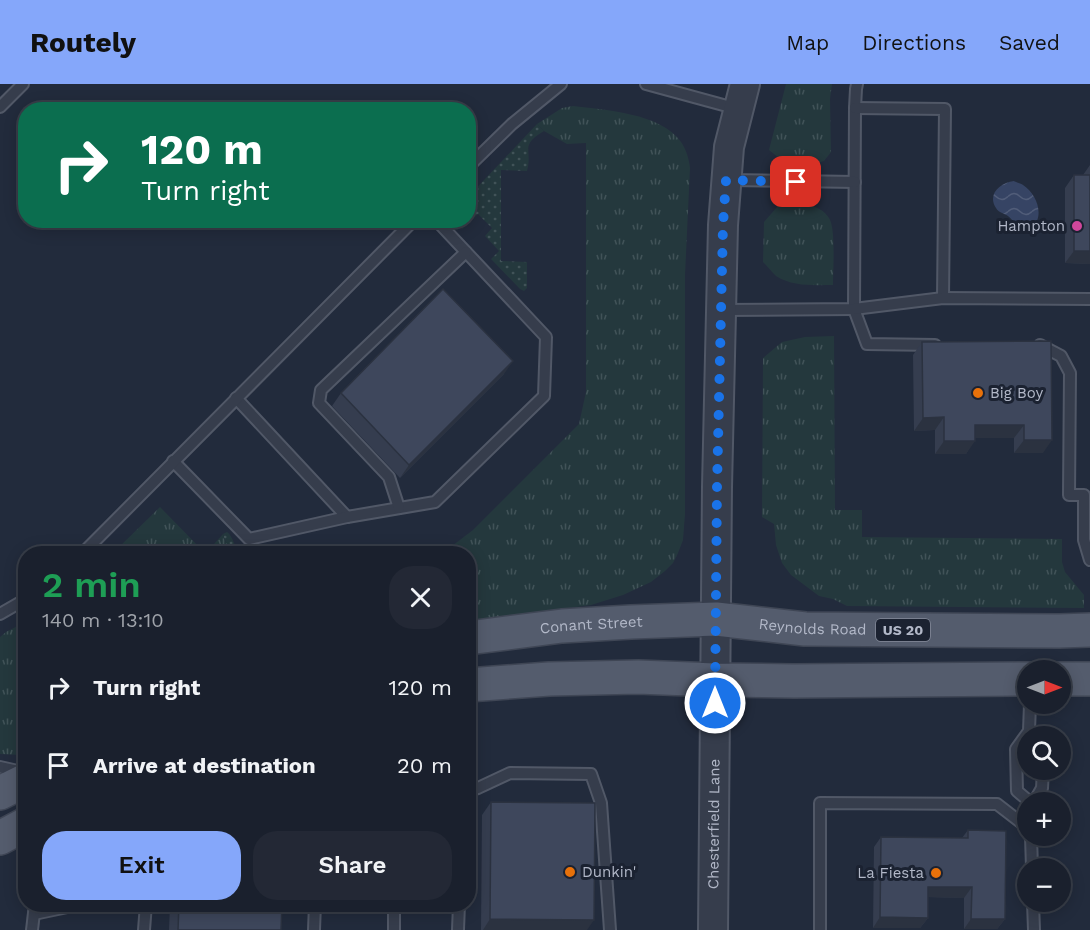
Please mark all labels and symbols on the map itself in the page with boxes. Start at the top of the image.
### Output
pin [770,156,821,207]
place label: Hampton [997,217,1065,235]
marker: Hampton [1070,219,1084,233]
place label: Big Boy [990,384,1043,402]
marker: Big Boy [971,386,985,400]
street label: Conant Street [539,613,644,638]
street label: Reynolds Road [758,615,866,638]
road number: US 20 [876,619,930,641]
north arrow [1017,660,1071,714]
position arrow [683,671,747,735]
street label: Chesterfield Lane [704,759,724,889]
place label: Dunkin' [582,863,636,881]
place label: La Fiesta [857,864,924,882]
marker: Dunkin' [563,865,577,879]
marker: La Fiesta [929,866,943,880]

